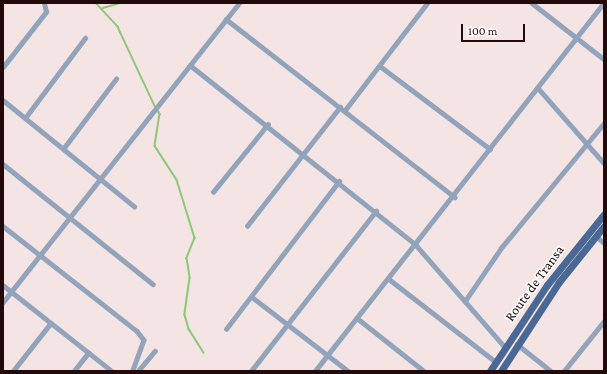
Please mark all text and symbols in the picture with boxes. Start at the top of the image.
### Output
scale bar [463,16,527,42]
text: 100 m [468,24,497,38]
street label: Route de Transa [501,242,567,324]

